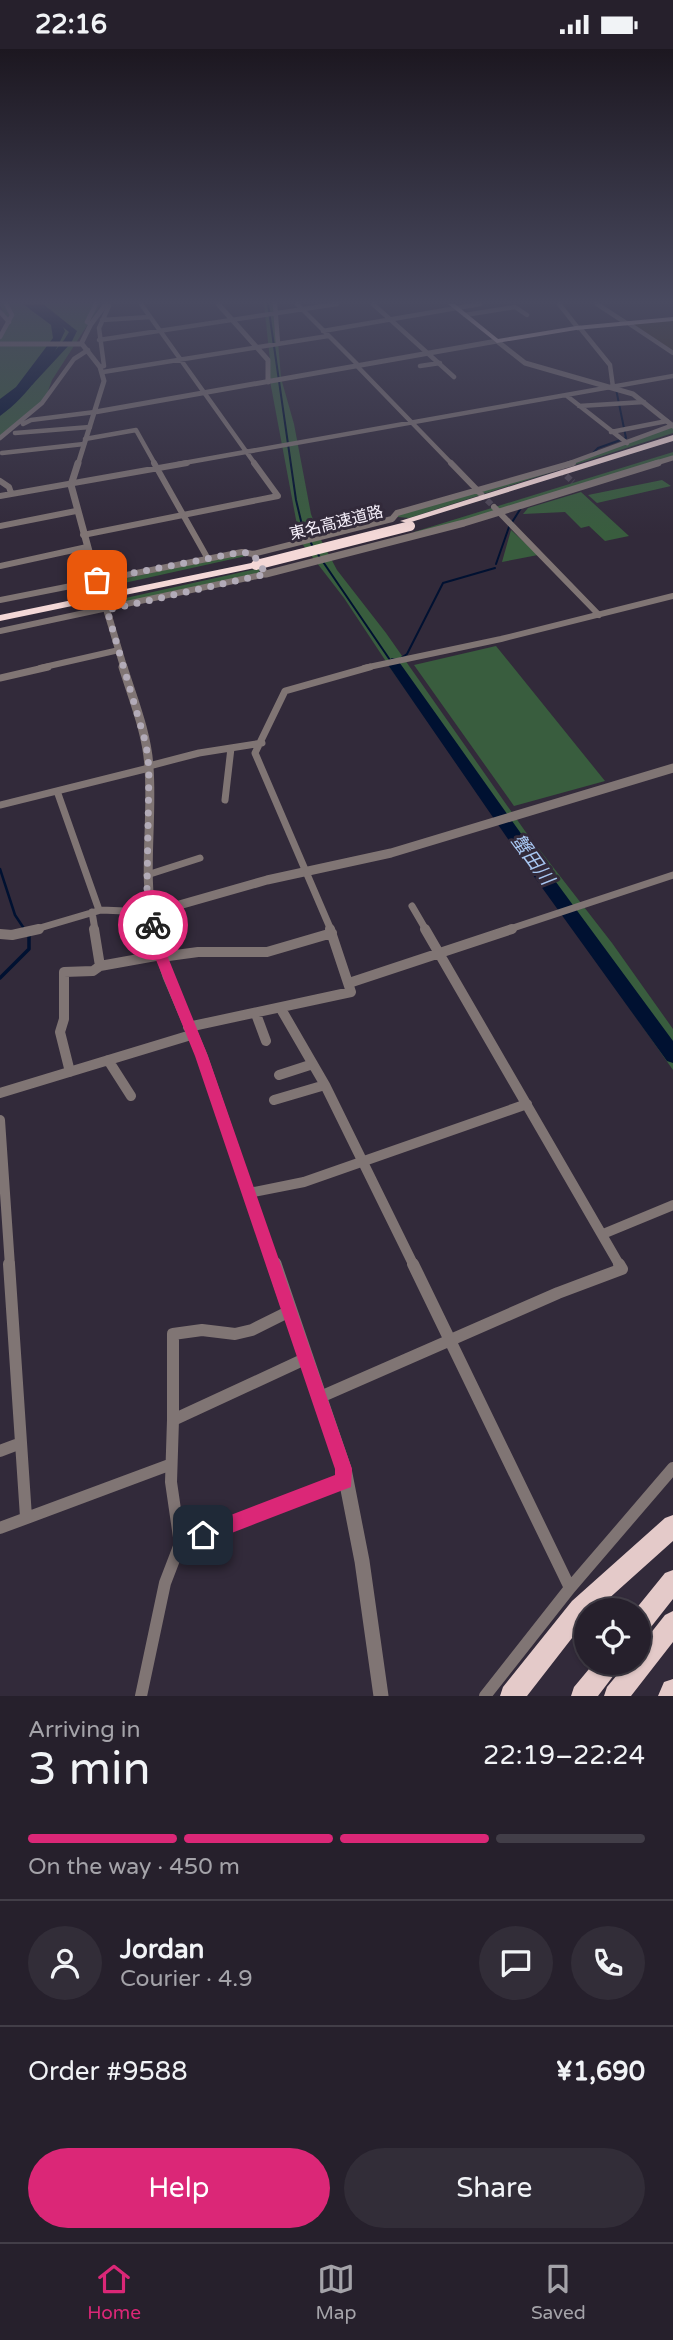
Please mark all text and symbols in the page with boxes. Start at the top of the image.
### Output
text: 22:16 [35,9,107,40]
street label: 東名高速道路 [287,502,385,544]
pin [67,550,127,610]
icon: bag [78,561,116,599]
water label: 蟹田川 [507,830,559,891]
courier [118,890,188,960]
icon: bike [134,906,172,944]
pin [173,1505,233,1565]
icon: home [184,1516,222,1554]
map controls [574,1598,651,1675]
button: locate [574,1598,651,1675]
text: Arriving in [28,1716,141,1744]
text: 22:19–22:24 [483,1740,645,1771]
text: 3 min [28,1742,151,1797]
text: On the way · 450 m [28,1853,240,1881]
button: person [28,1926,102,2000]
button: chat [479,1926,553,2000]
button: phone [571,1926,645,2000]
text: Jordan [120,1934,204,1965]
text: Courier · 4.9 [120,1965,253,1993]
text: Order #9588 [28,2056,188,2087]
text: ¥1,690 [556,2056,645,2087]
button: Help [28,2148,330,2228]
button: Share [344,2148,645,2228]
tab: Home [87,2260,141,2324]
tab: Map [315,2260,356,2324]
tab: Saved [531,2260,586,2324]

